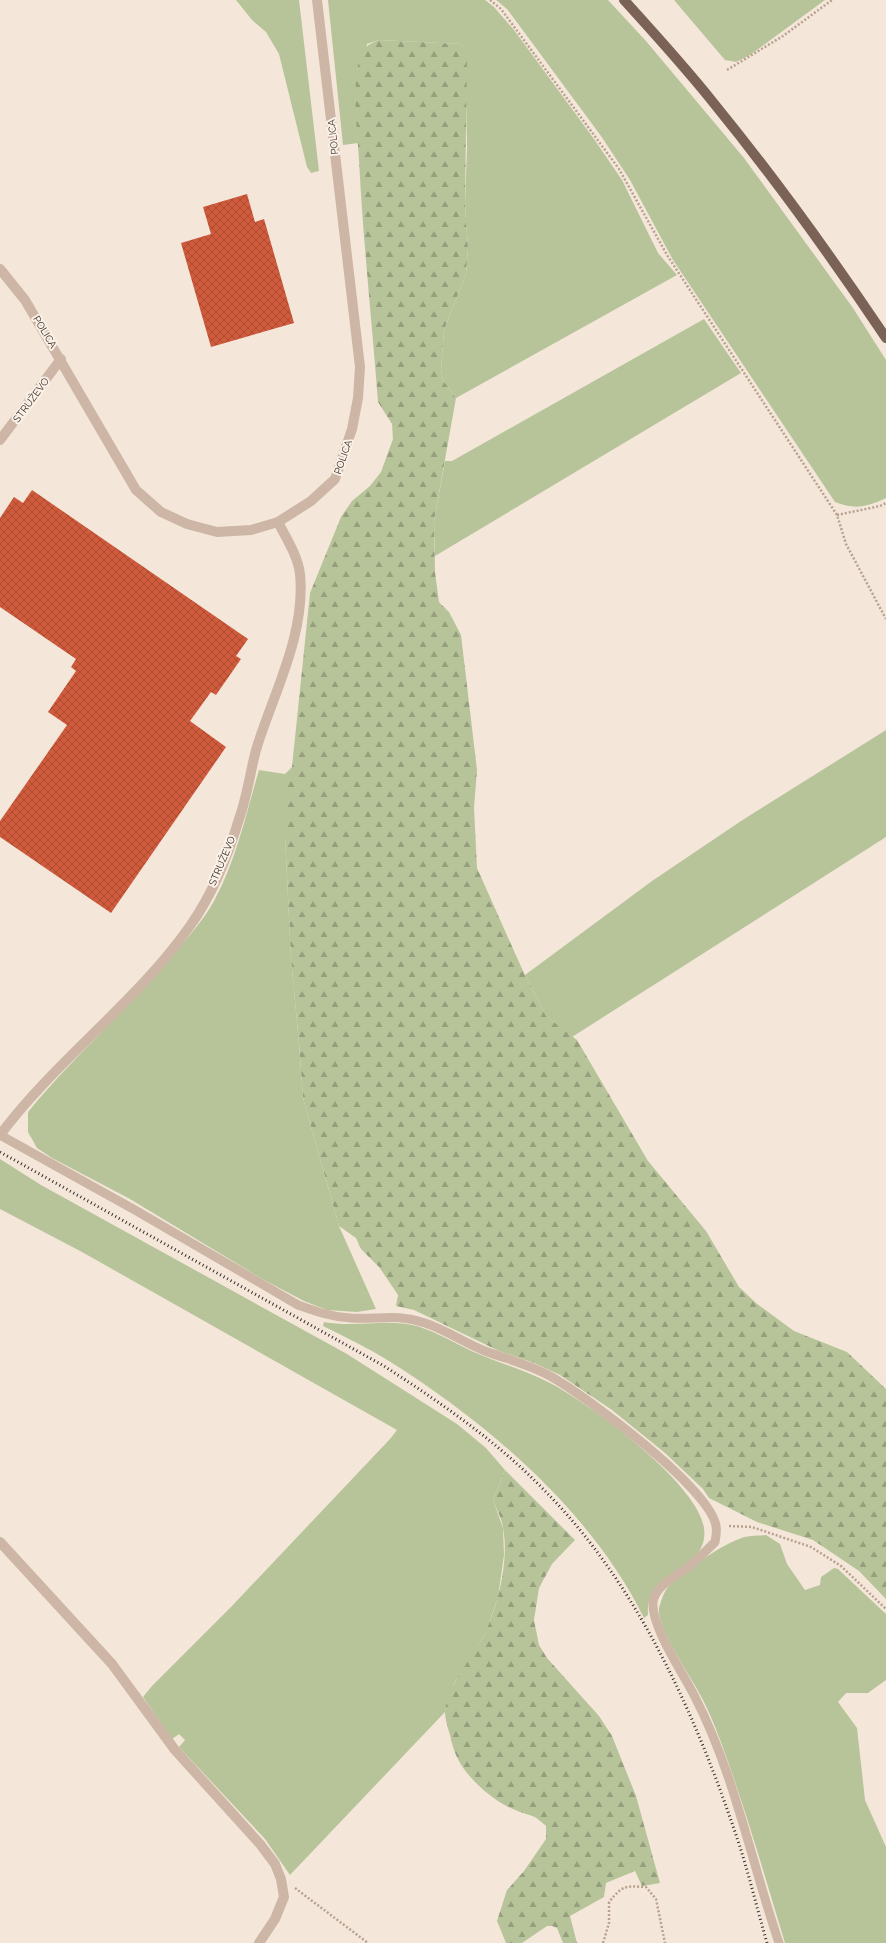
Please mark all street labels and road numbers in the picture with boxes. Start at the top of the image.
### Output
street label: POLICA [326,119,340,155]
street label: POLICA [31,314,59,350]
street label: STRUŽEVO [11,375,52,424]
street label: POLICA [332,438,354,476]
street label: STRUŽEVO [207,834,238,887]

